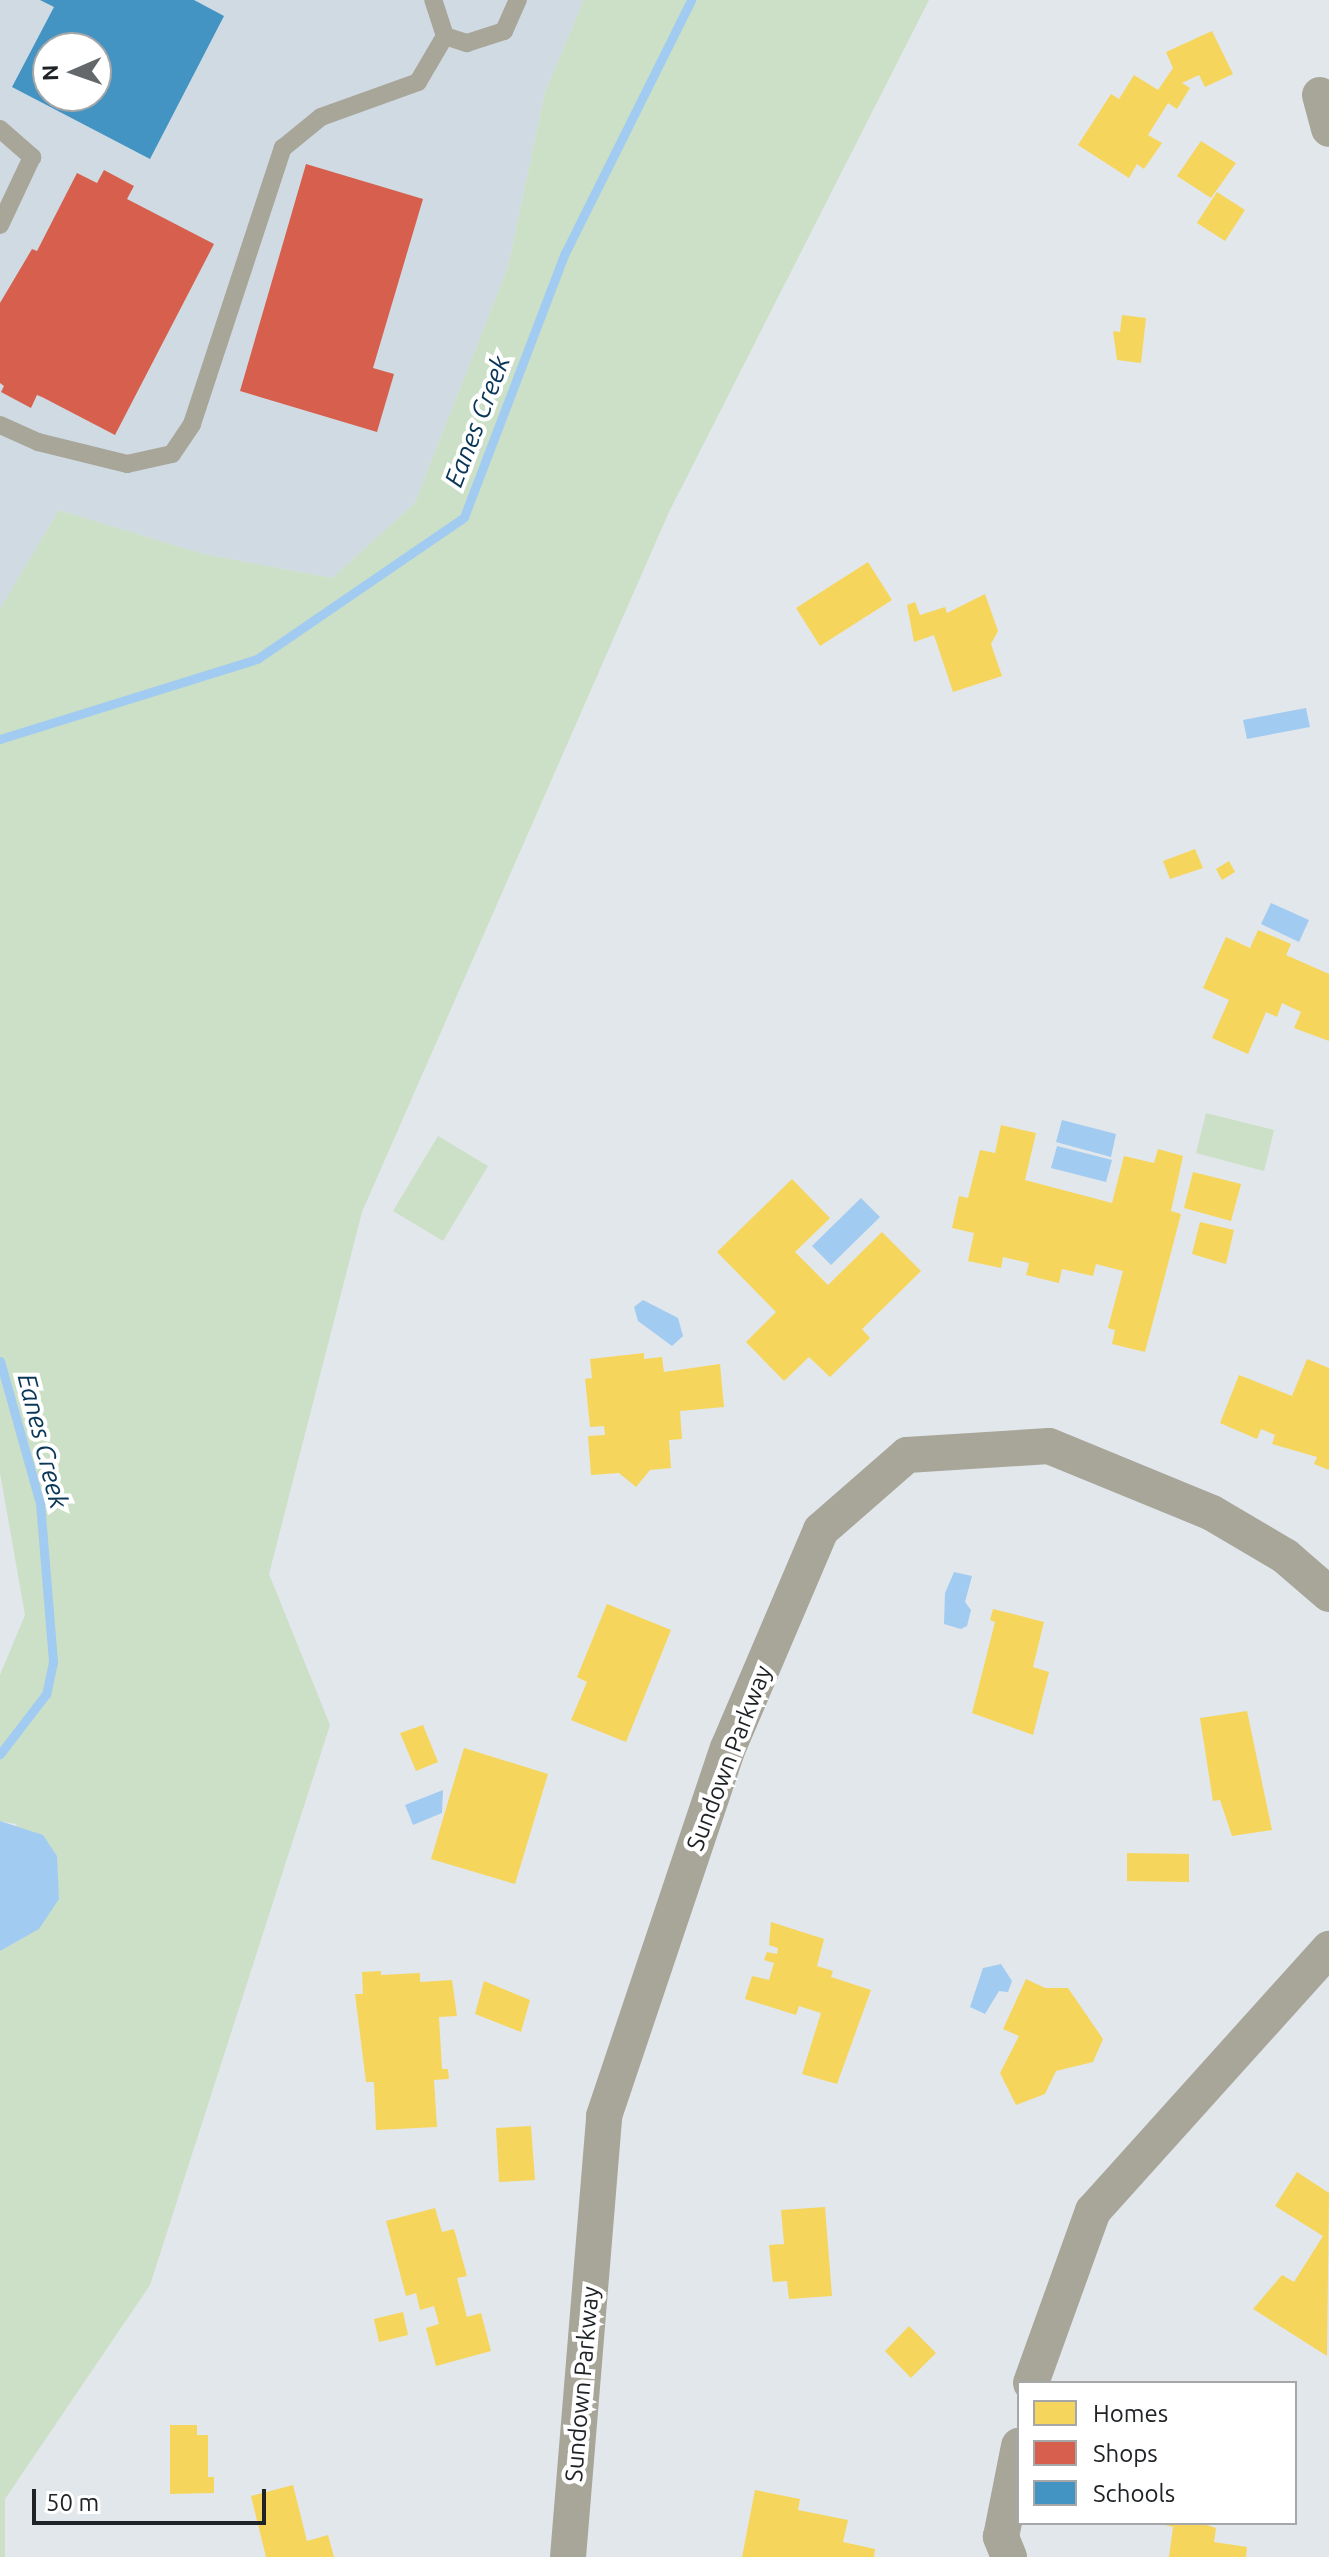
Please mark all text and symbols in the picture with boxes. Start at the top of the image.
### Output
north arrow [32,32,112,112]
text: N [37,64,62,81]
water label: Eanes Creek [438,351,516,491]
water label: Eanes Creek [11,1370,75,1512]
street label: Sundown Parkway [680,1661,778,1855]
street label: Sundown Parkway [559,2285,605,2483]
legend [1017,2381,1297,2525]
text: Homes [1093,2400,1168,2427]
text: Shops [1093,2440,1158,2467]
scale bar [36,2473,270,2523]
text: Schools [1093,2480,1175,2507]
text: 50 m [46,2489,99,2516]

